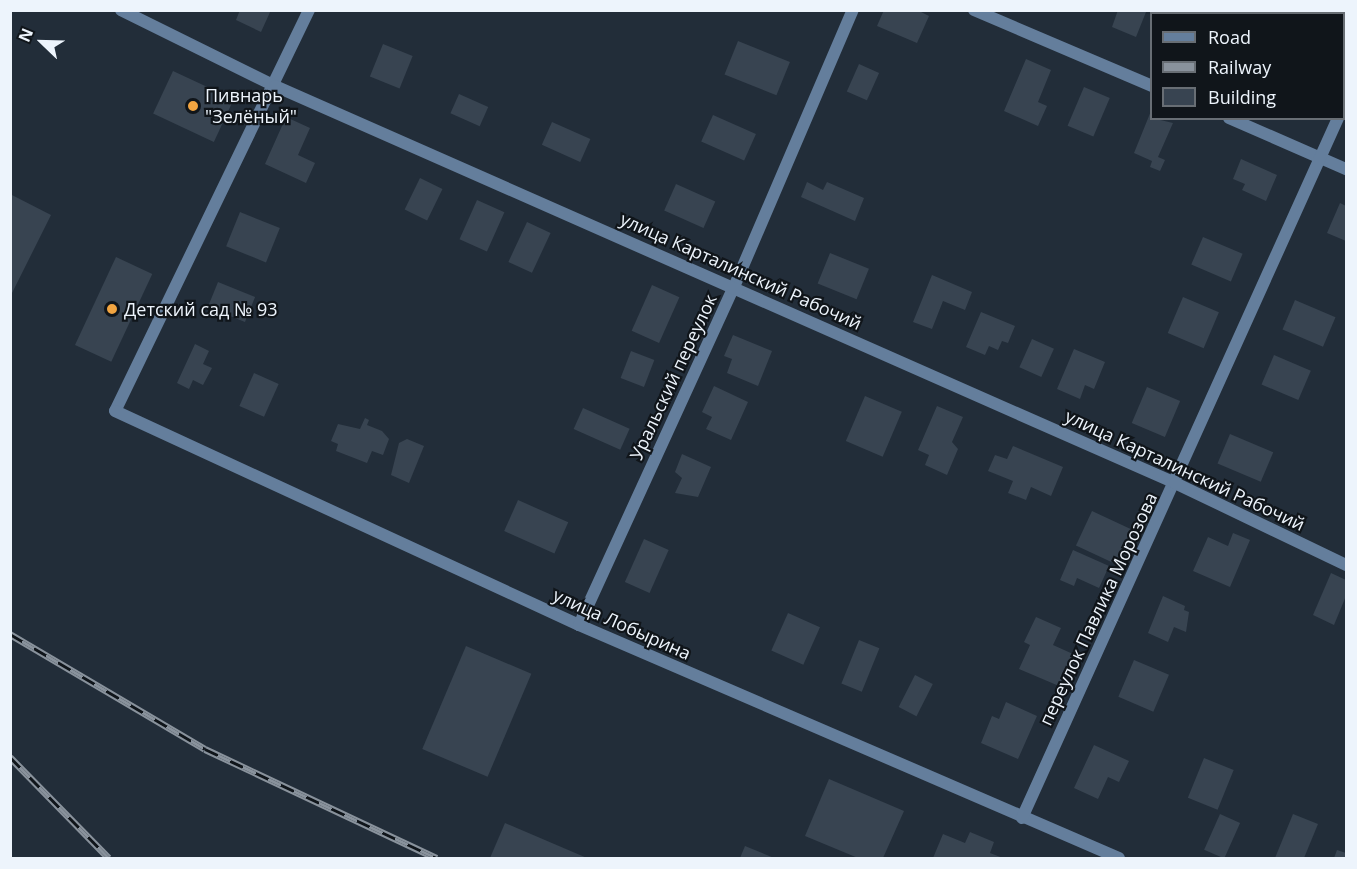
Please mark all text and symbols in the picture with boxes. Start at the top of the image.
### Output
north arrow [12,12,72,72]
legend [1150,12,1345,120]
text: N [13,25,38,45]
text: Road [1208,25,1251,49]
text: Railway [1208,55,1271,79]
place label: Пивнарь "Зелёный" [205,85,297,128]
text: Building [1208,85,1276,109]
marker: Пивнарь "Зелёный" [186,99,200,113]
street label: улица Карталинский Рабочий [617,208,865,334]
street label: Уральский переулок [625,291,721,463]
place label: Детский сад № 93 [124,298,278,320]
marker: Детский сад № 93 [105,302,119,316]
street label: улица Карталинский Рабочий [1062,405,1308,535]
street label: переулок Павлика Морозова [1034,489,1162,729]
street label: улица Лобырина [550,584,694,664]

